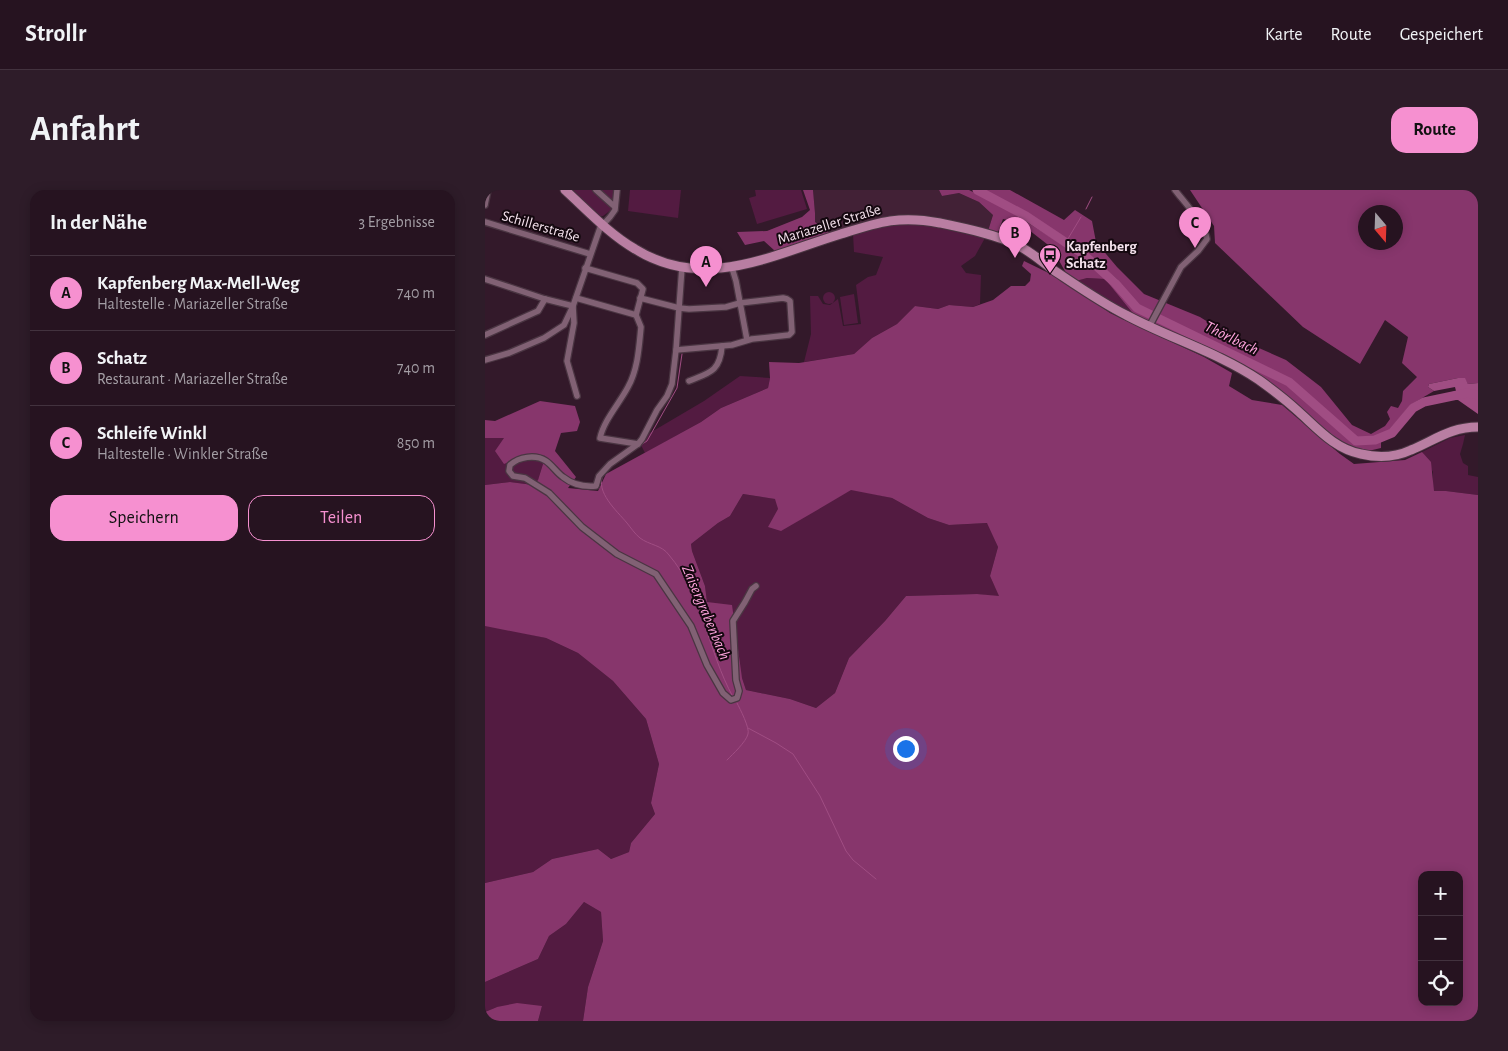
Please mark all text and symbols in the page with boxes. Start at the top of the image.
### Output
text: Strollr [25,22,86,46]
text: Karte [1265,26,1302,44]
text: Route [1330,26,1372,44]
text: Gespeichert [1400,26,1483,44]
button: Route [1391,107,1478,153]
text: Anfahrt [30,112,140,147]
street label: Mariazeller Straße [776,202,883,247]
north arrow [1358,205,1403,250]
pin: C [1179,207,1211,248]
street label: Schillerstraße [500,208,582,245]
text: In der Nähe [50,212,147,233]
text: 3 Ergebnisse [358,214,435,230]
pin: B [999,217,1031,258]
place label: Kapfenberg Schatz [1066,239,1137,271]
bus stop icon: Kapfenberg Schatz [1038,243,1062,274]
pin: A [690,246,722,287]
text: Kapfenberg Max-Mell-Weg [97,274,300,293]
text: A [61,285,71,301]
text: 740 m [397,285,435,301]
text: Haltestelle · Mariazeller Straße [97,296,288,312]
water label: Thörlbach [1202,318,1261,358]
text: Schatz [97,349,147,368]
text: B [61,360,71,376]
text: 740 m [397,360,435,376]
text: Restaurant · Mariazeller Straße [97,371,288,387]
text: Schleife Winkl [97,424,207,443]
text: C [62,435,70,451]
text: 850 m [397,435,435,451]
text: Haltestelle · Winkler Straße [97,446,268,462]
button: Speichern [50,495,238,541]
button: Teilen [248,495,435,541]
water label: Zaisergrabenbach [679,563,733,662]
your location [893,736,919,762]
map controls [1418,871,1463,1006]
button: + [1418,871,1463,916]
button: − [1418,916,1463,961]
button: locate [1418,961,1463,1006]

